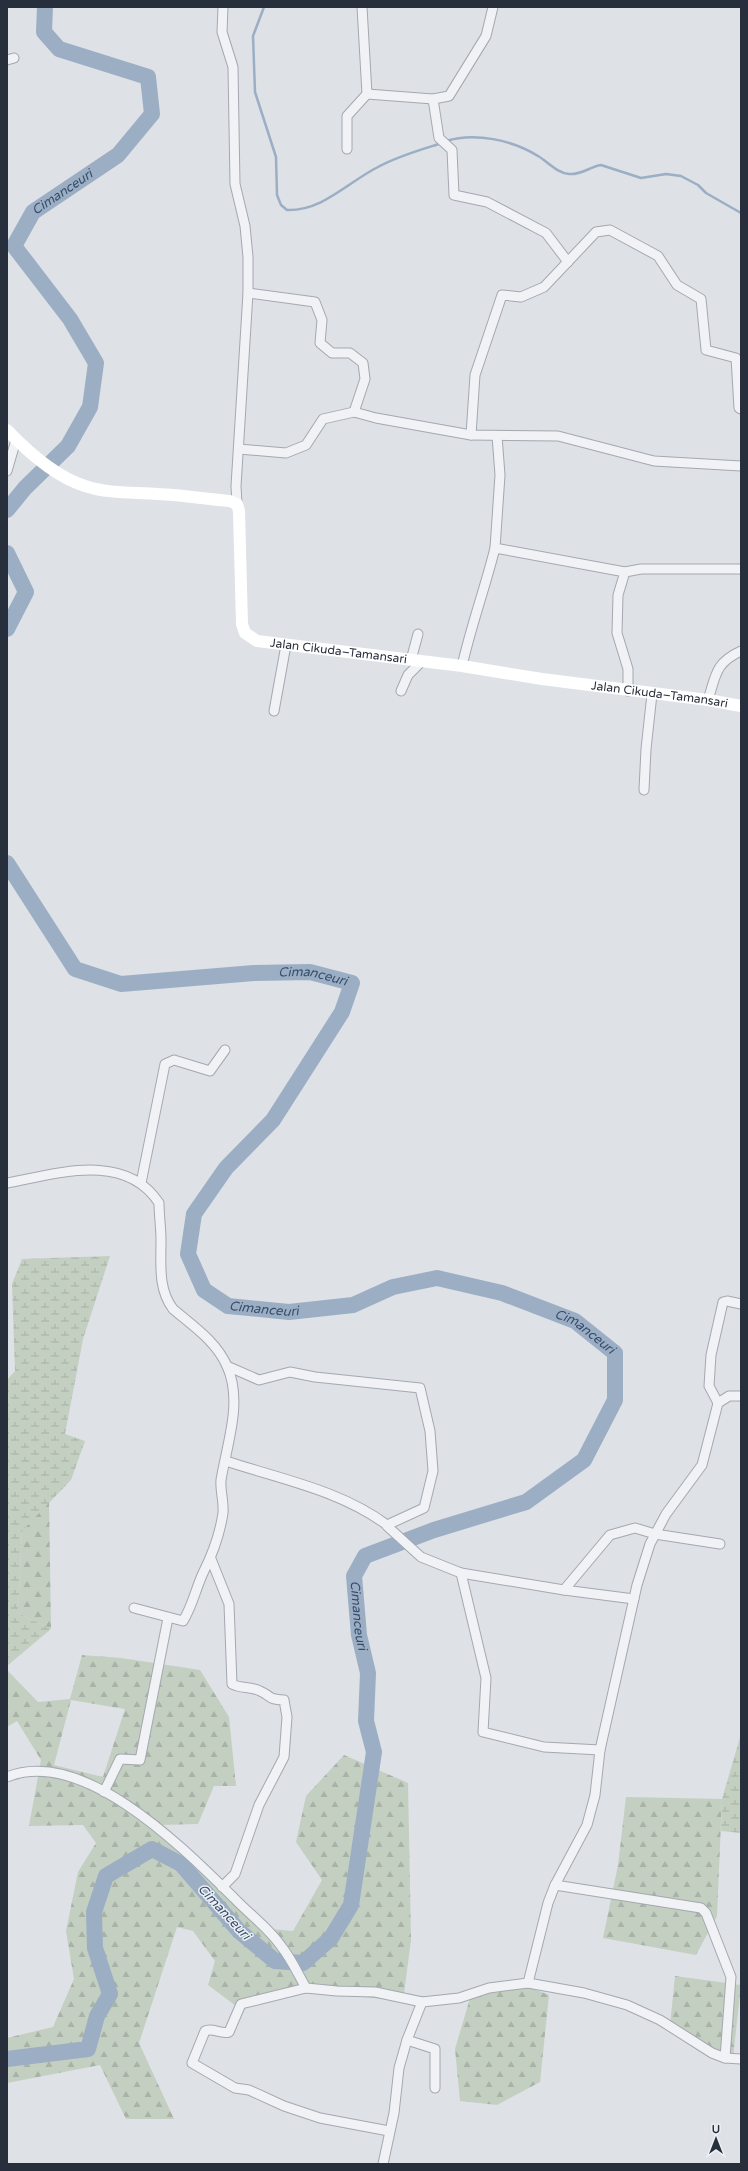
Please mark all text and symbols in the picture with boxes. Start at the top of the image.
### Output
water label: Cimanceuri [29,165,97,218]
street label: Jalan Cikuda–Tamansari [269,636,408,666]
street label: Jalan Cikuda–Tamansari [590,678,729,711]
water label: Cimanceuri [278,964,351,990]
water label: Cimanceuri [228,1298,301,1320]
water label: Cimanceuri [552,1306,619,1359]
water label: Cimanceuri [346,1580,371,1653]
water label: Cimanceuri [194,1881,255,1944]
north arrow [696,2119,736,2159]
text: U [712,2123,720,2136]

